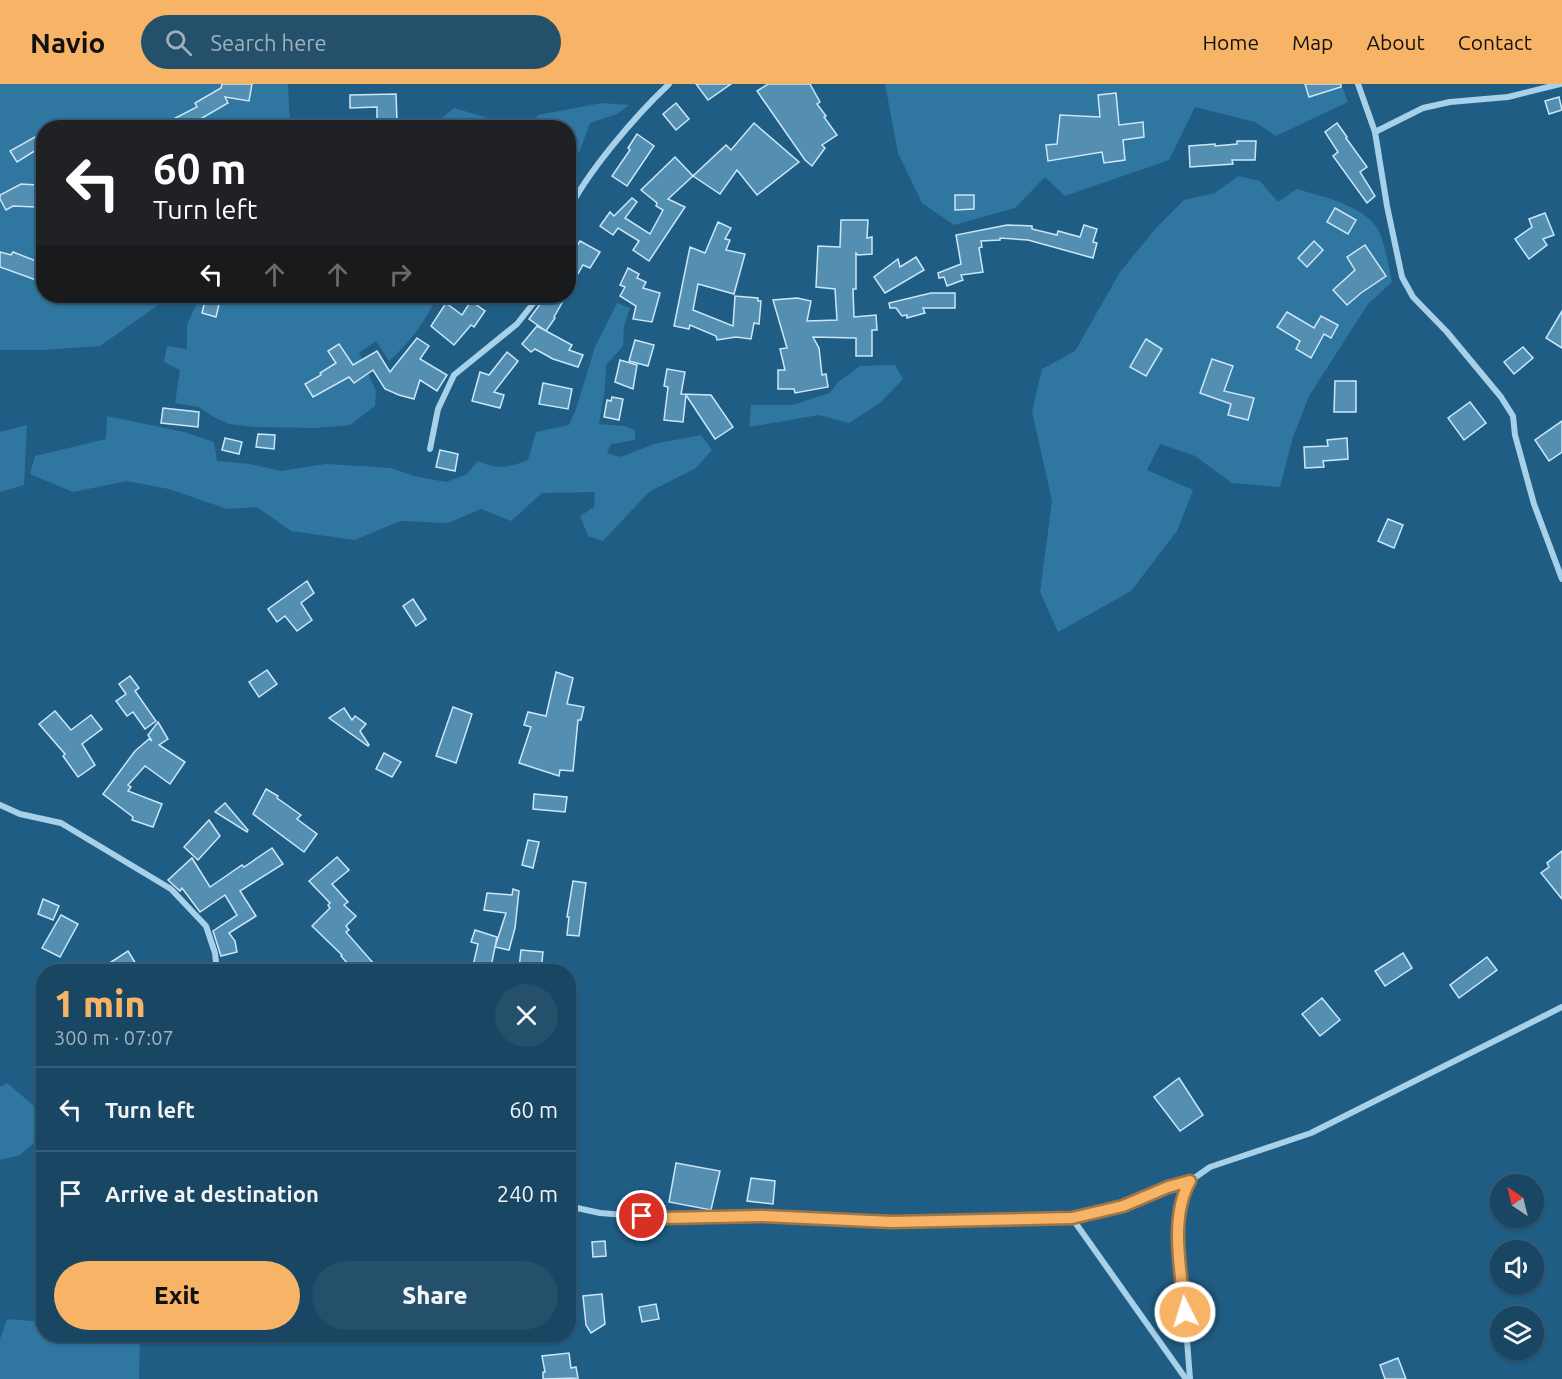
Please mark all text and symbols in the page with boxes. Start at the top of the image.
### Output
search box [141,15,561,69]
icon: search [162,26,195,59]
text: Navio [30,27,105,58]
text: Search here [210,30,327,55]
text: Home [1202,30,1259,54]
text: Map [1292,30,1333,54]
text: About [1366,30,1425,54]
text: Contact [1458,30,1532,54]
icon: left [54,144,132,222]
text: 60 m [153,145,247,192]
text: Turn left [153,194,257,224]
icon: left [195,258,228,291]
icon: ahead [258,258,291,291]
icon: ahead [321,258,354,291]
icon: right [384,258,417,291]
text: 1 min [54,983,146,1024]
button: close [495,984,558,1047]
text: 300 m · 07:07 [54,1026,174,1049]
icon: left [54,1093,87,1126]
text: Turn left [105,1097,195,1122]
text: 60 m [509,1097,558,1122]
north arrow [1490,1174,1544,1228]
map controls [1490,1174,1544,1360]
icon: arrive [54,1177,87,1210]
text: Arrive at destination [105,1181,319,1206]
text: 240 m [497,1181,558,1206]
pin [616,1190,667,1241]
icon: arrive [625,1199,658,1232]
button: sound [1490,1240,1544,1294]
button: Exit [54,1261,300,1330]
button: Share [312,1261,558,1330]
position arrow [1153,1280,1217,1344]
button: layers [1490,1306,1544,1360]

